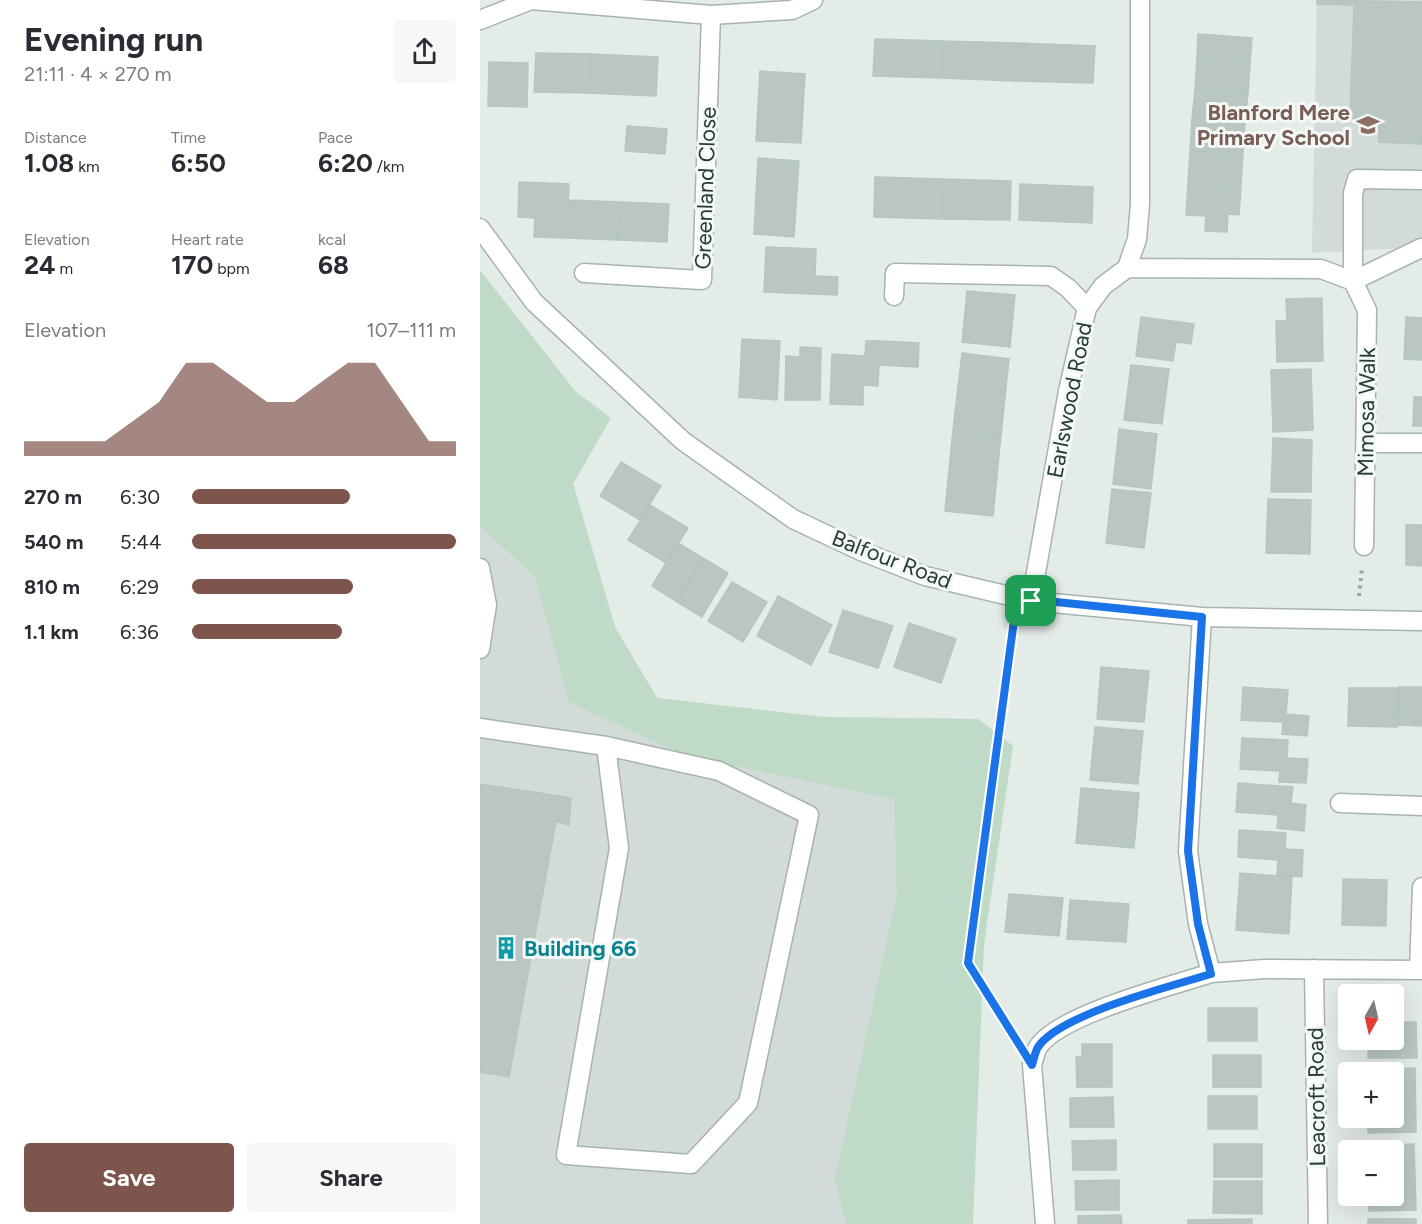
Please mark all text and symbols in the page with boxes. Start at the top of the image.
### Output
text: Evening run [24,20,203,59]
button: share [393,20,456,83]
text: 21:11 · 4 × 270 m [24,62,171,86]
place label: Blanford Mere Primary School [1197,99,1350,151]
street label: Greenland Close [689,106,722,270]
school or university icon: Blanford Mere Primary School [1355,112,1381,138]
text: Distance [24,128,87,147]
text: Time [171,128,206,147]
text: Pace [318,128,353,147]
text: 1.08 [24,147,74,179]
text: 6:50 [171,147,226,179]
text: 6:20 [318,147,373,179]
text: km [74,157,100,176]
text: /km [373,157,404,176]
text: Elevation [24,230,90,249]
text: Heart rate [171,230,244,249]
text: kcal [318,230,346,249]
text: 24 [24,249,56,281]
text: 170 [171,249,213,281]
text: 68 [318,249,349,281]
text: m [56,259,73,278]
text: bpm [213,259,250,278]
text: Elevation [24,318,106,342]
text: 107–111 m [366,318,456,342]
street label: Earlswood Road [1041,320,1098,480]
street label: Mimosa Walk [1352,347,1381,477]
text: 270 m [24,485,82,509]
text: 6:30 [120,485,160,509]
street label: Balfour Road [828,524,956,595]
text: 540 m [24,530,83,554]
text: 5:44 [120,530,161,554]
text: 810 m [24,575,80,599]
text: 6:29 [120,575,159,599]
pin [1005,575,1056,626]
icon: arrive [1014,584,1047,617]
text: 1.1 km [24,620,79,644]
text: 6:36 [120,620,159,644]
building icon: Building 66 [493,935,519,961]
place label: Building 66 [524,935,637,962]
north arrow [1338,984,1404,1050]
map controls [1338,984,1404,1206]
street label: Leacroft Road [1302,1027,1331,1167]
button: + [1338,1062,1404,1128]
button: − [1338,1140,1404,1206]
button: Save [24,1143,234,1212]
button: Share [246,1143,456,1212]

